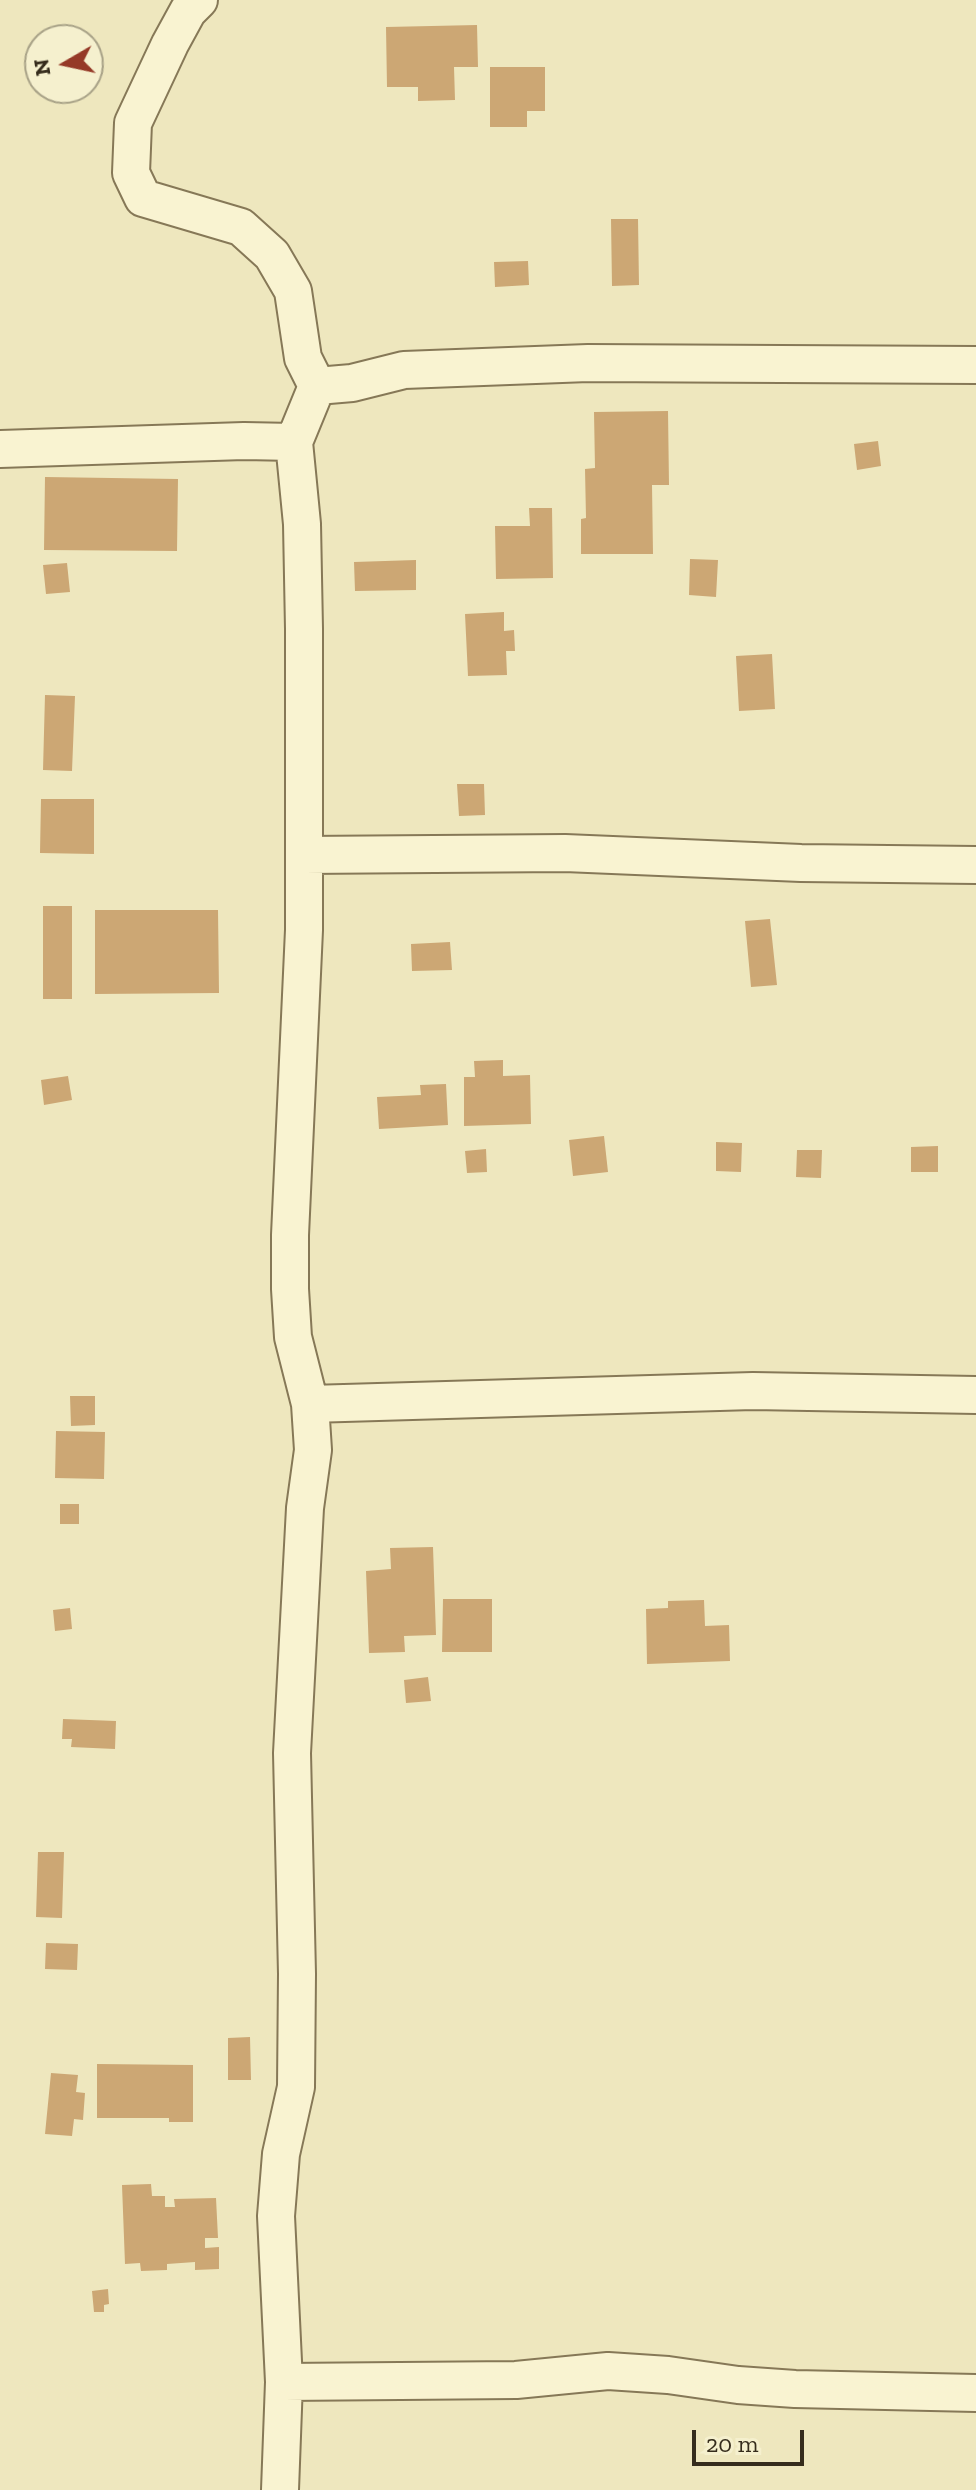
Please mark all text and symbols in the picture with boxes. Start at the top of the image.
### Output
north arrow [24,24,104,104]
text: N [27,57,56,78]
scale bar [696,2414,808,2464]
text: 20 m [706,2429,758,2458]

